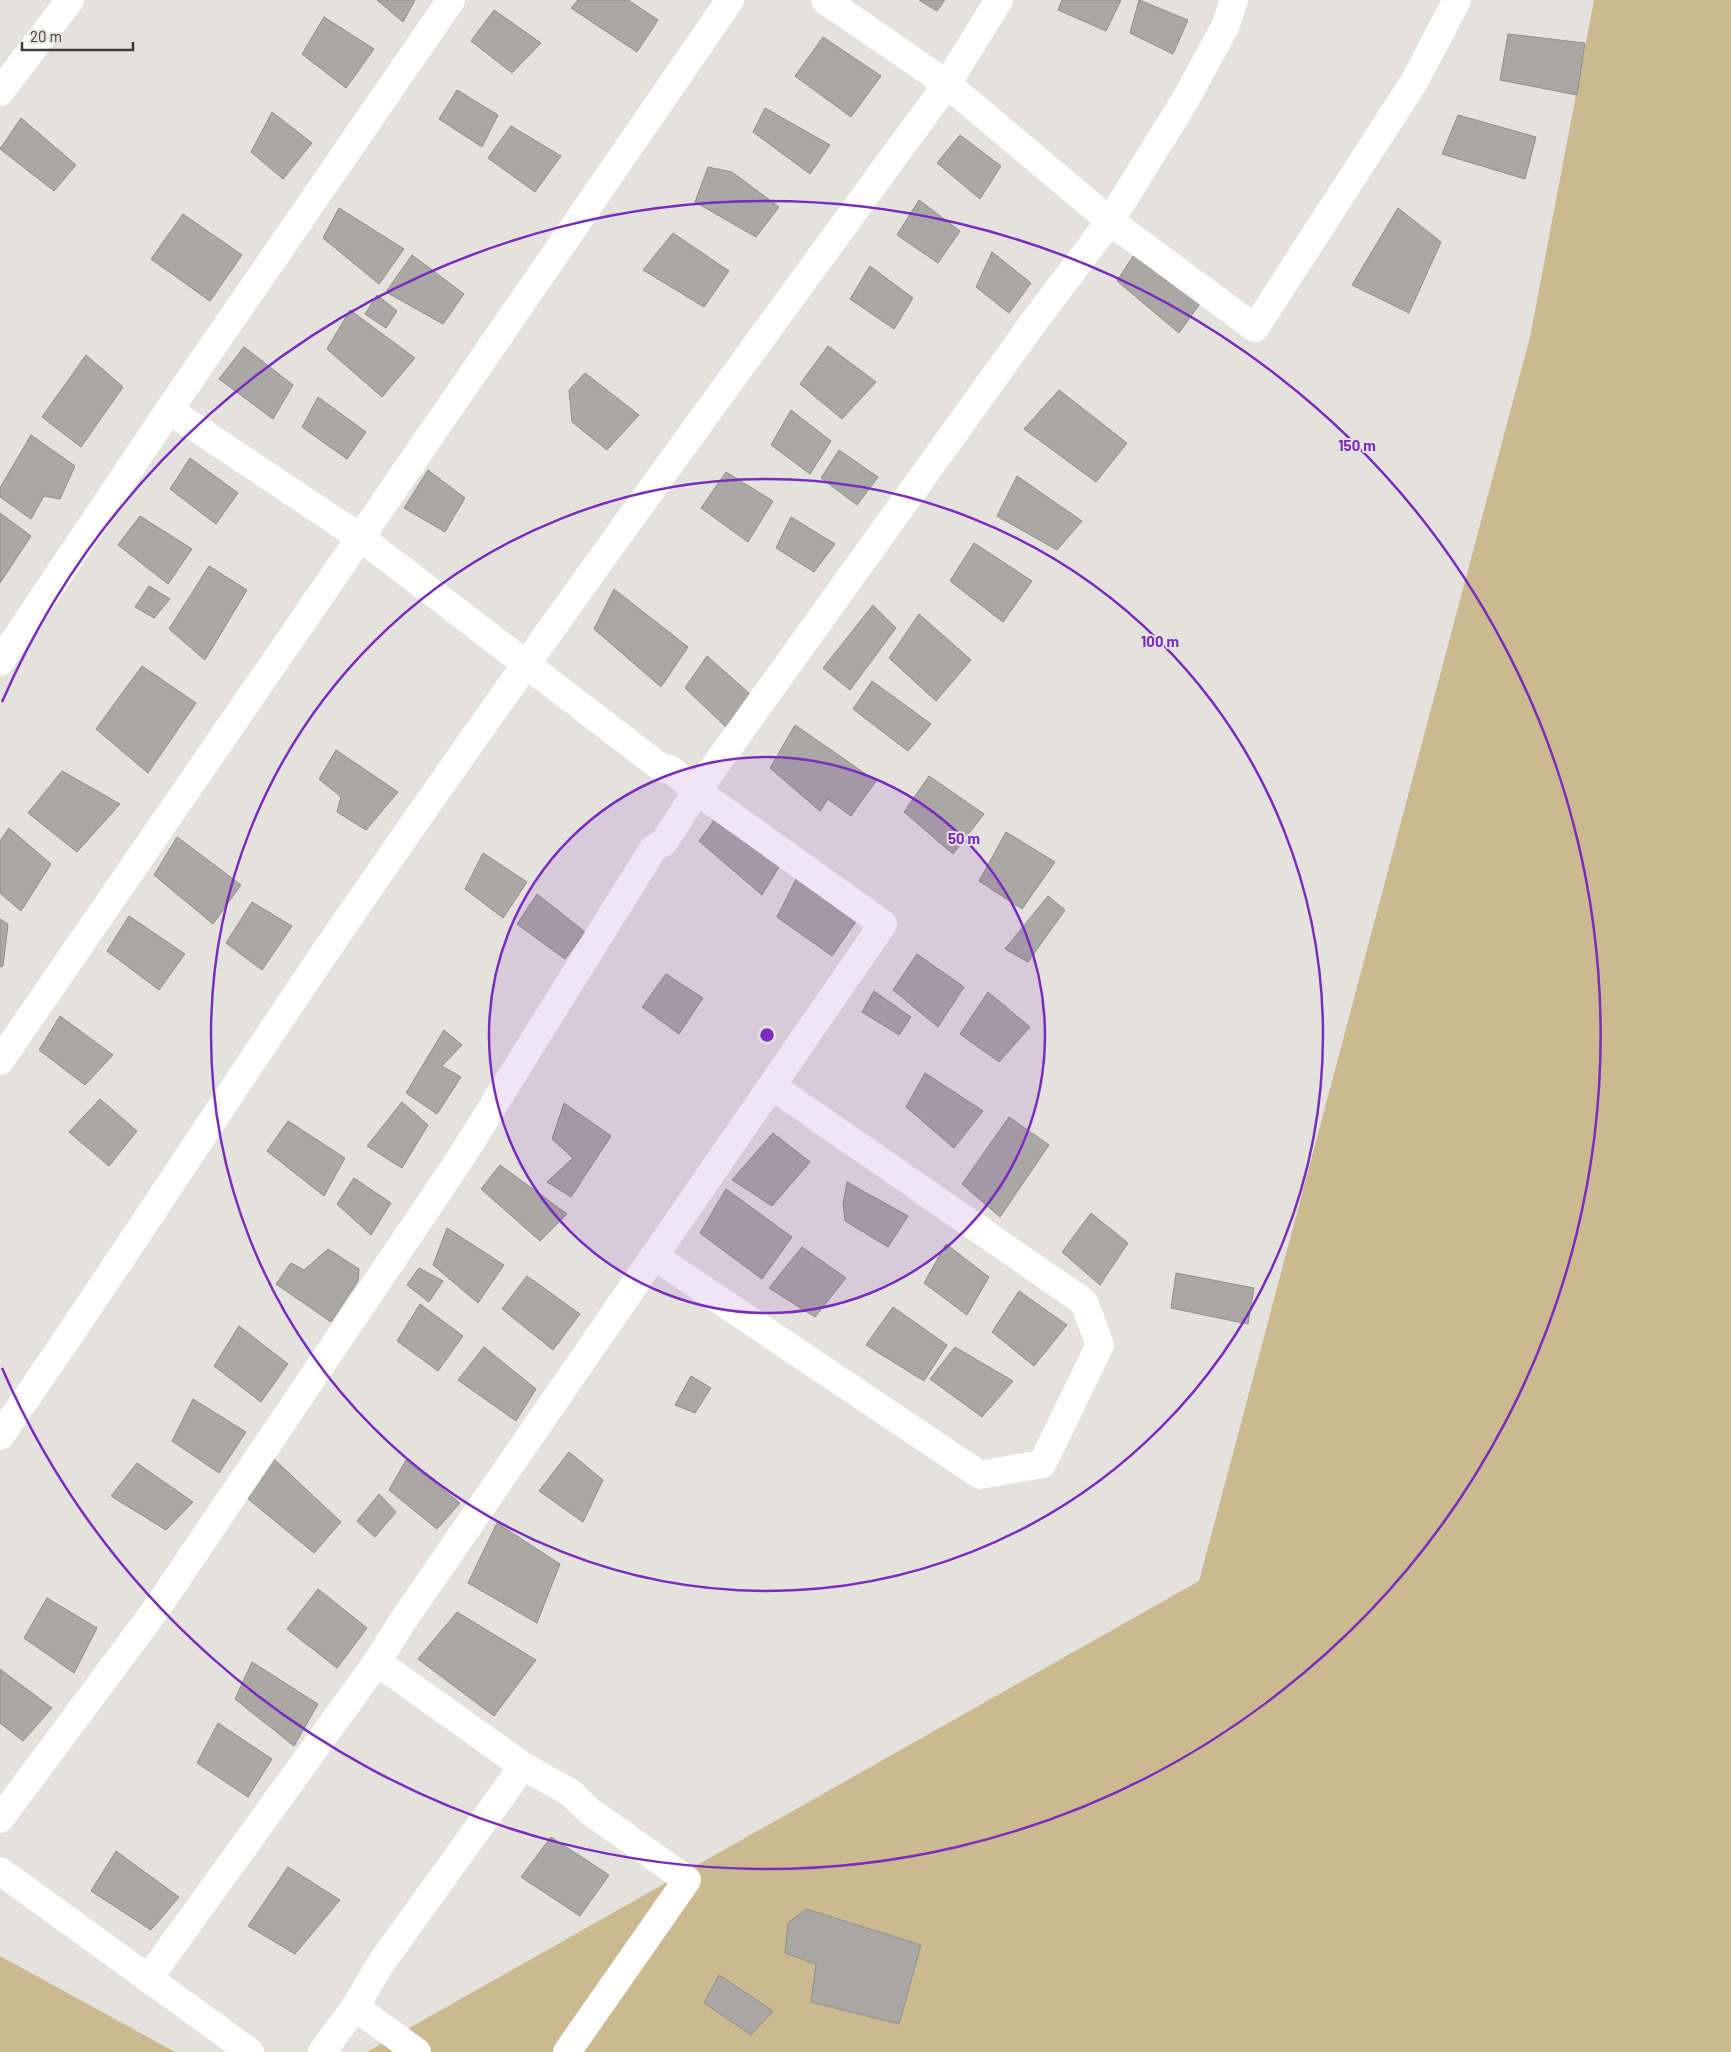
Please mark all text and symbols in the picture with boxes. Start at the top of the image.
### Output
scale bar [22,20,134,52]
text: 20 m [30,27,62,45]
text: 150 m [1338,436,1376,454]
text: 100 m [1141,632,1179,650]
text: 50 m [948,829,980,847]
centre of rings [758,1026,776,1044]

